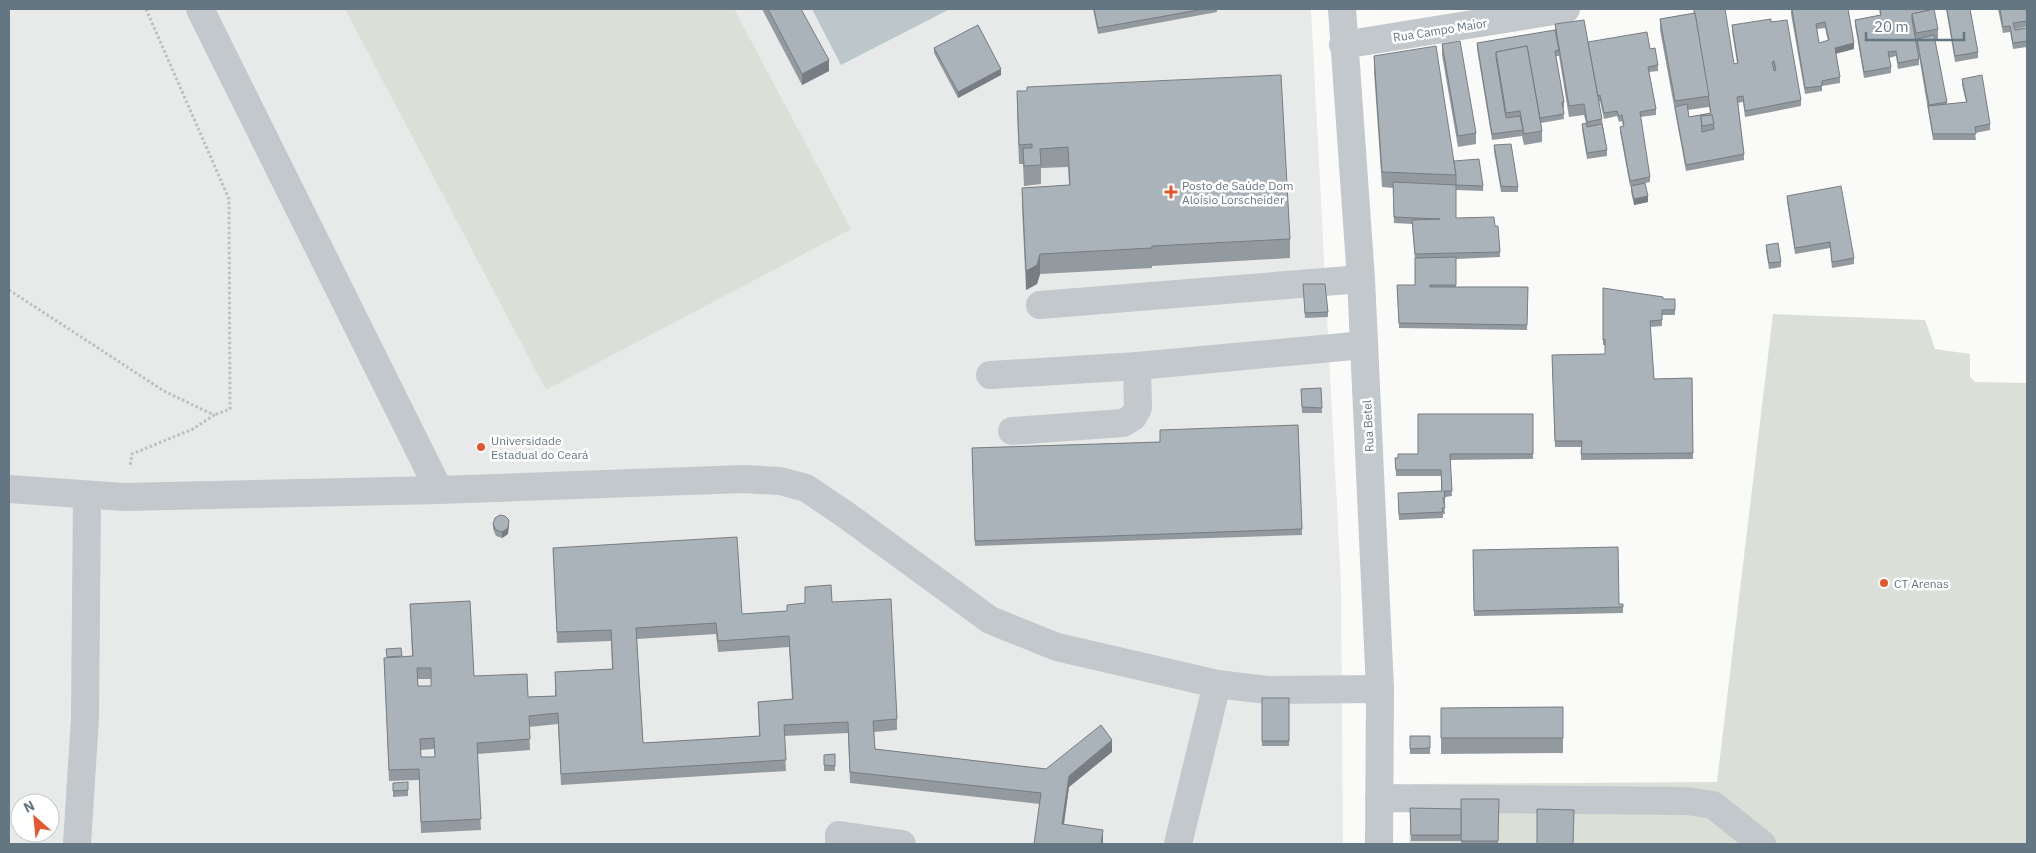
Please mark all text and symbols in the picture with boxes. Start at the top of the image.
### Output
scale bar [1866,10,1964,42]
street label: Rua Campo Maior [1392,15,1489,45]
text: 20 m [1874,17,1909,36]
place label: Posto de Saúde Dom Aloísio Lorscheider [1182,178,1293,207]
marker: Posto de Saúde Dom Aloísio Lorscheider [1164,185,1178,199]
street label: Rua Betel [1359,400,1377,452]
place label: Universidade Estadual do Ceará [491,433,589,462]
marker: Universidade Estadual do Ceará [475,441,487,453]
place label: CT Arenas [1894,576,1949,591]
marker: CT Arenas [1878,577,1890,589]
north arrow [10,793,60,843]
text: N [20,796,38,817]

